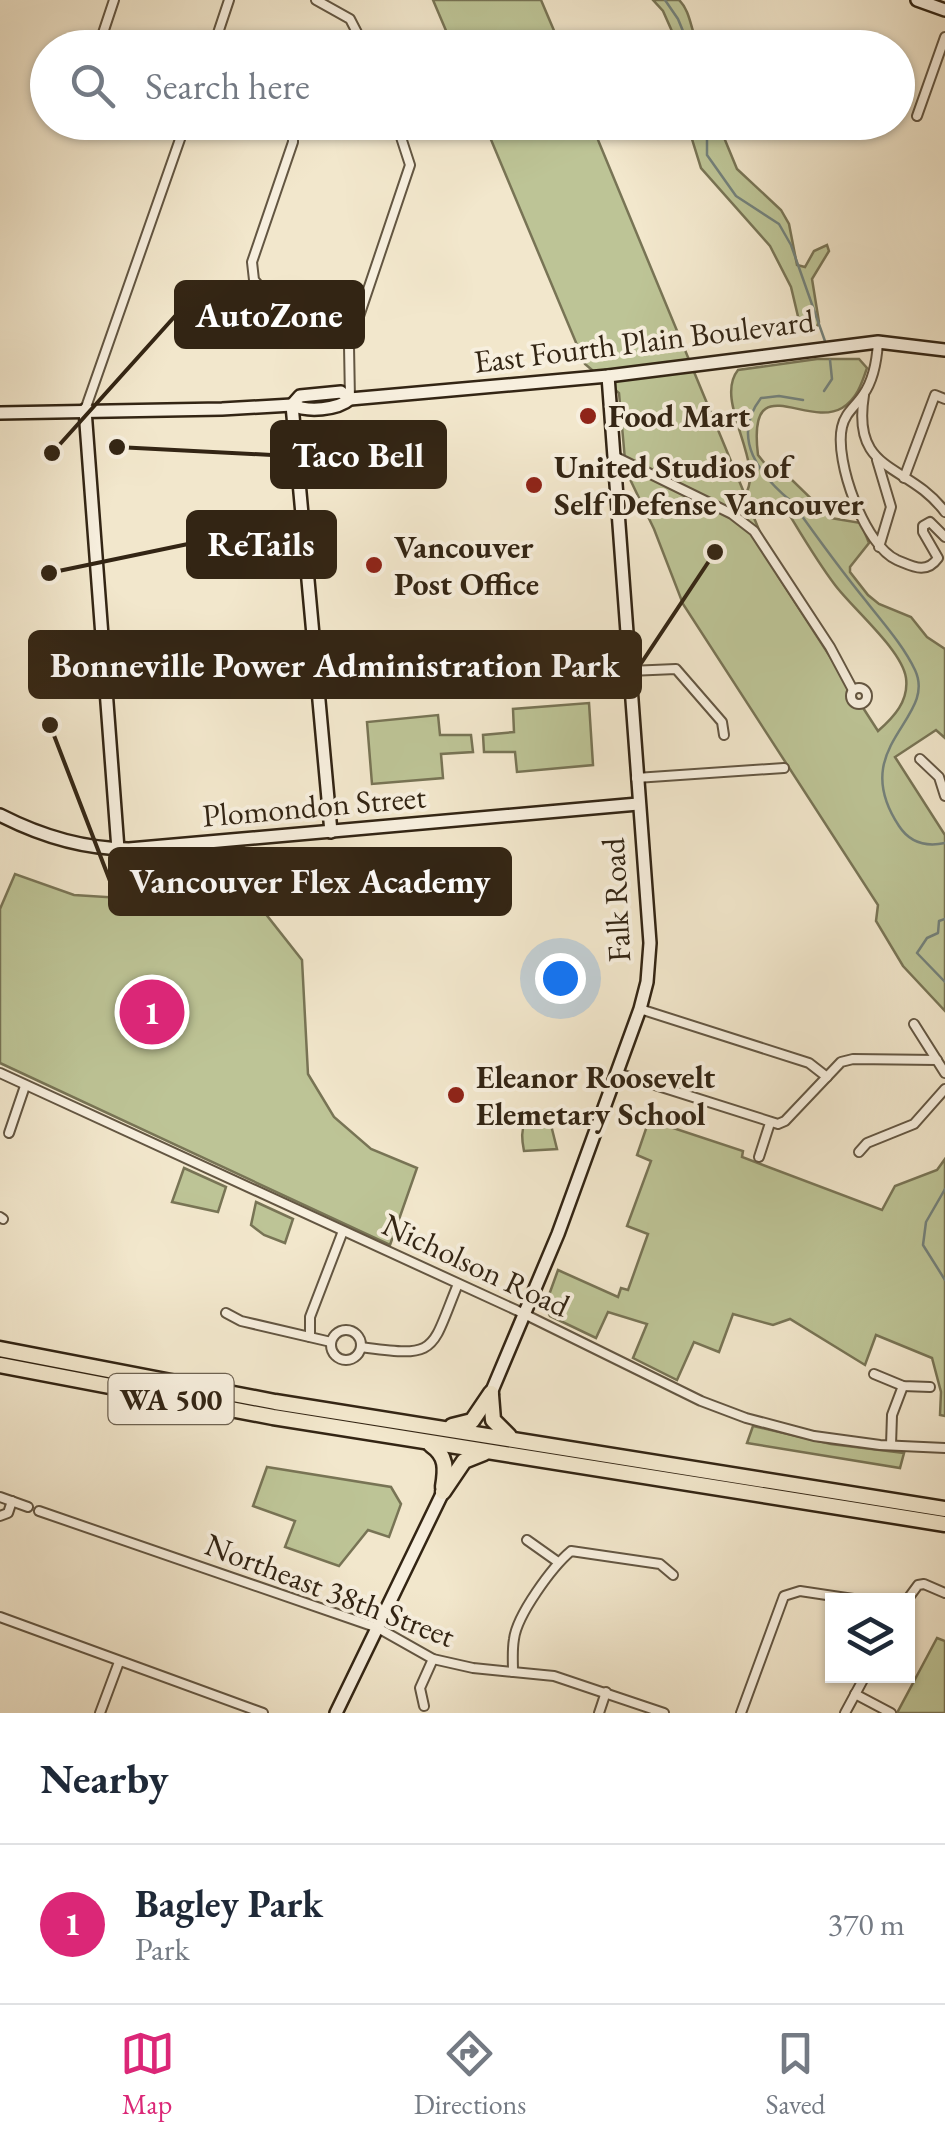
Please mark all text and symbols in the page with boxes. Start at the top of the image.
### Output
search box [30,30,915,140]
icon: search [65,58,120,113]
text: Search here [145,61,310,110]
callout: AutoZone [176,282,363,347]
text: AutoZone [194,292,343,337]
street label: East Fourth Plain Boulevard [471,299,817,383]
place label: Food Mart [608,395,750,437]
marker: Food Mart [577,405,599,427]
callout: Taco Bell [272,422,445,487]
text: Taco Bell [292,432,424,477]
place label: United Studios of Self Defense Vancouver [554,446,865,525]
marker: United Studios of Self Defense Vancouver [523,474,545,496]
callout: ReTails [188,512,335,577]
text: ReTails [207,521,315,566]
place label: Vancouver Post Office [394,526,539,605]
marker: Vancouver Post Office [363,554,385,576]
callout: Bonneville Power Administration Park [30,632,640,697]
text: Bonneville Power Administration Park [50,642,621,687]
street label: Plomondon Street [200,775,428,837]
street label: Falk Road [592,836,640,963]
callout: Vancouver Flex Academy [110,849,510,914]
text: Vancouver Flex Academy [130,858,492,903]
your location [535,953,586,1004]
pin: 1 [120,974,184,1050]
place label: Eleanor Roosevelt Elemetary School [476,1056,715,1135]
marker: Eleanor Roosevelt Elemetary School [445,1084,467,1106]
street label: Nicholson Road [376,1203,577,1327]
road number: WA 500 [109,1374,234,1424]
street label: Northeast 38th Street [199,1523,461,1657]
map controls [825,1593,915,1683]
button: layers [825,1593,915,1683]
text: Nearby [40,1751,169,1806]
text: Bagley Park [135,1879,323,1928]
text: 1 [64,1903,81,1945]
text: 370 m [828,1903,905,1945]
text: Park [135,1928,190,1970]
tab: Map [120,2026,175,2122]
tab: Directions [414,2026,526,2122]
tab: Saved [765,2026,825,2122]

